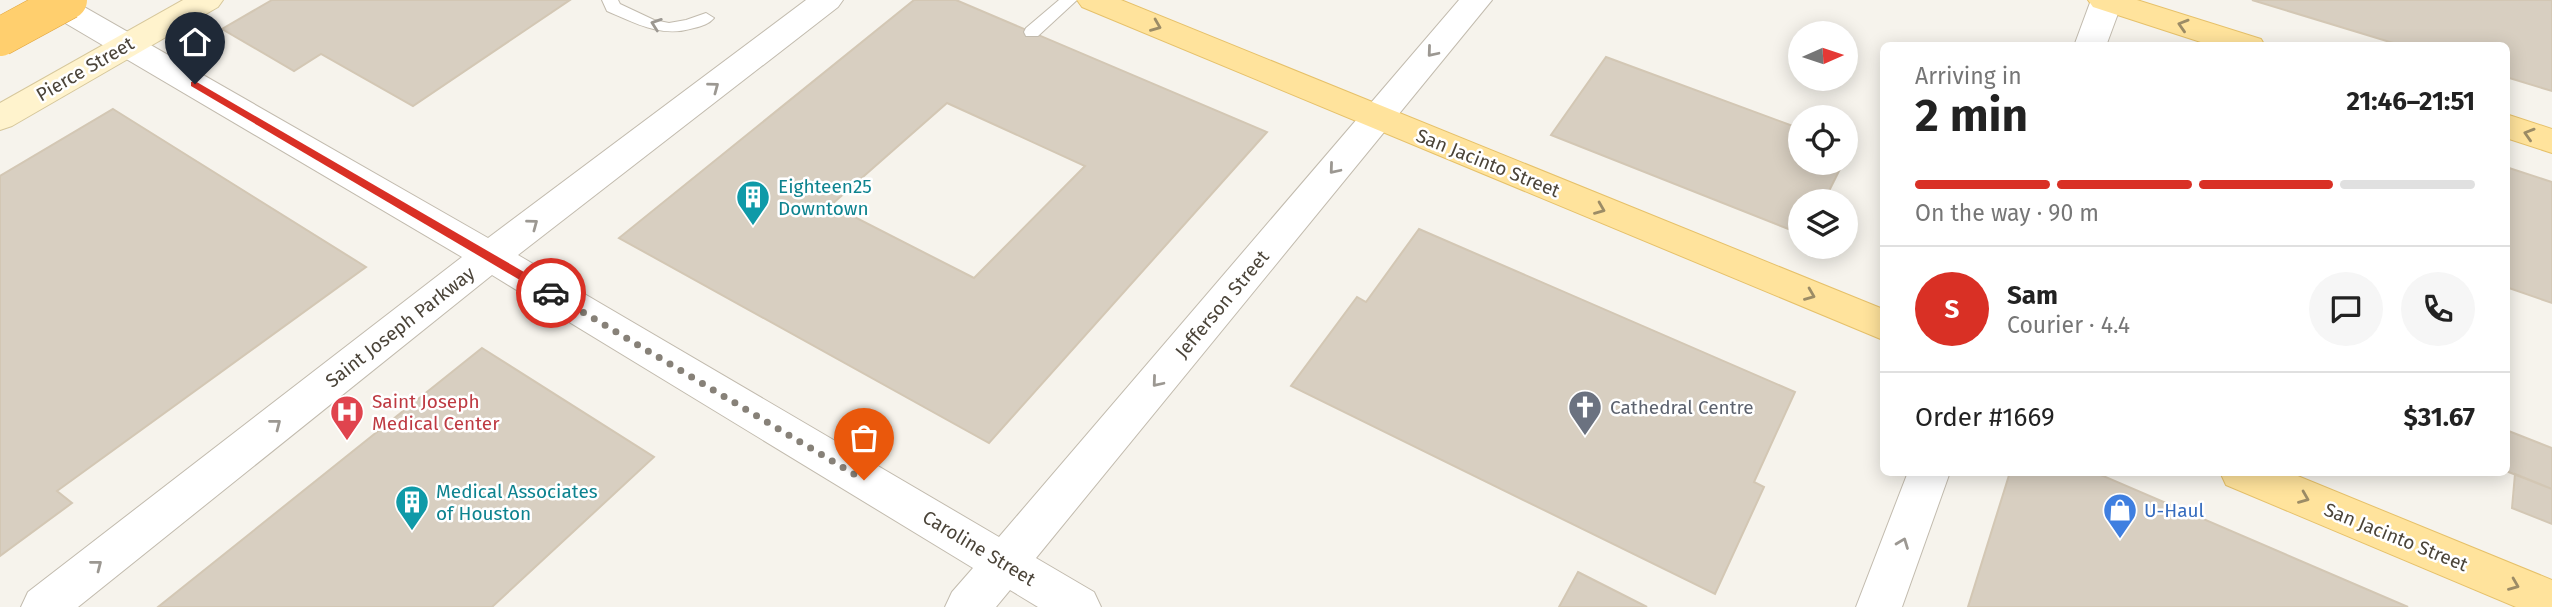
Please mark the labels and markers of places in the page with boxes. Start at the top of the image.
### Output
pin [165,12.0,225,84]
place label: Eighteen25 Downtown [778,175,872,220]
building icon: Eighteen25 Downtown [734,178,772,227]
church icon: Cathedral Centre [1566,388,1604,437]
place label: Saint Joseph Medical Center [372,390,500,435]
hospital icon: Saint Joseph Medical Center [328,393,366,442]
place label: Cathedral Centre [1610,396,1754,419]
pin [834,408,894,480]
place label: Medical Associates of Houston [436,480,598,525]
building icon: Medical Associates of Houston [393,483,431,532]
shop icon: U-Haul [2101,491,2139,540]
place label: U-Haul [2144,499,2205,522]

